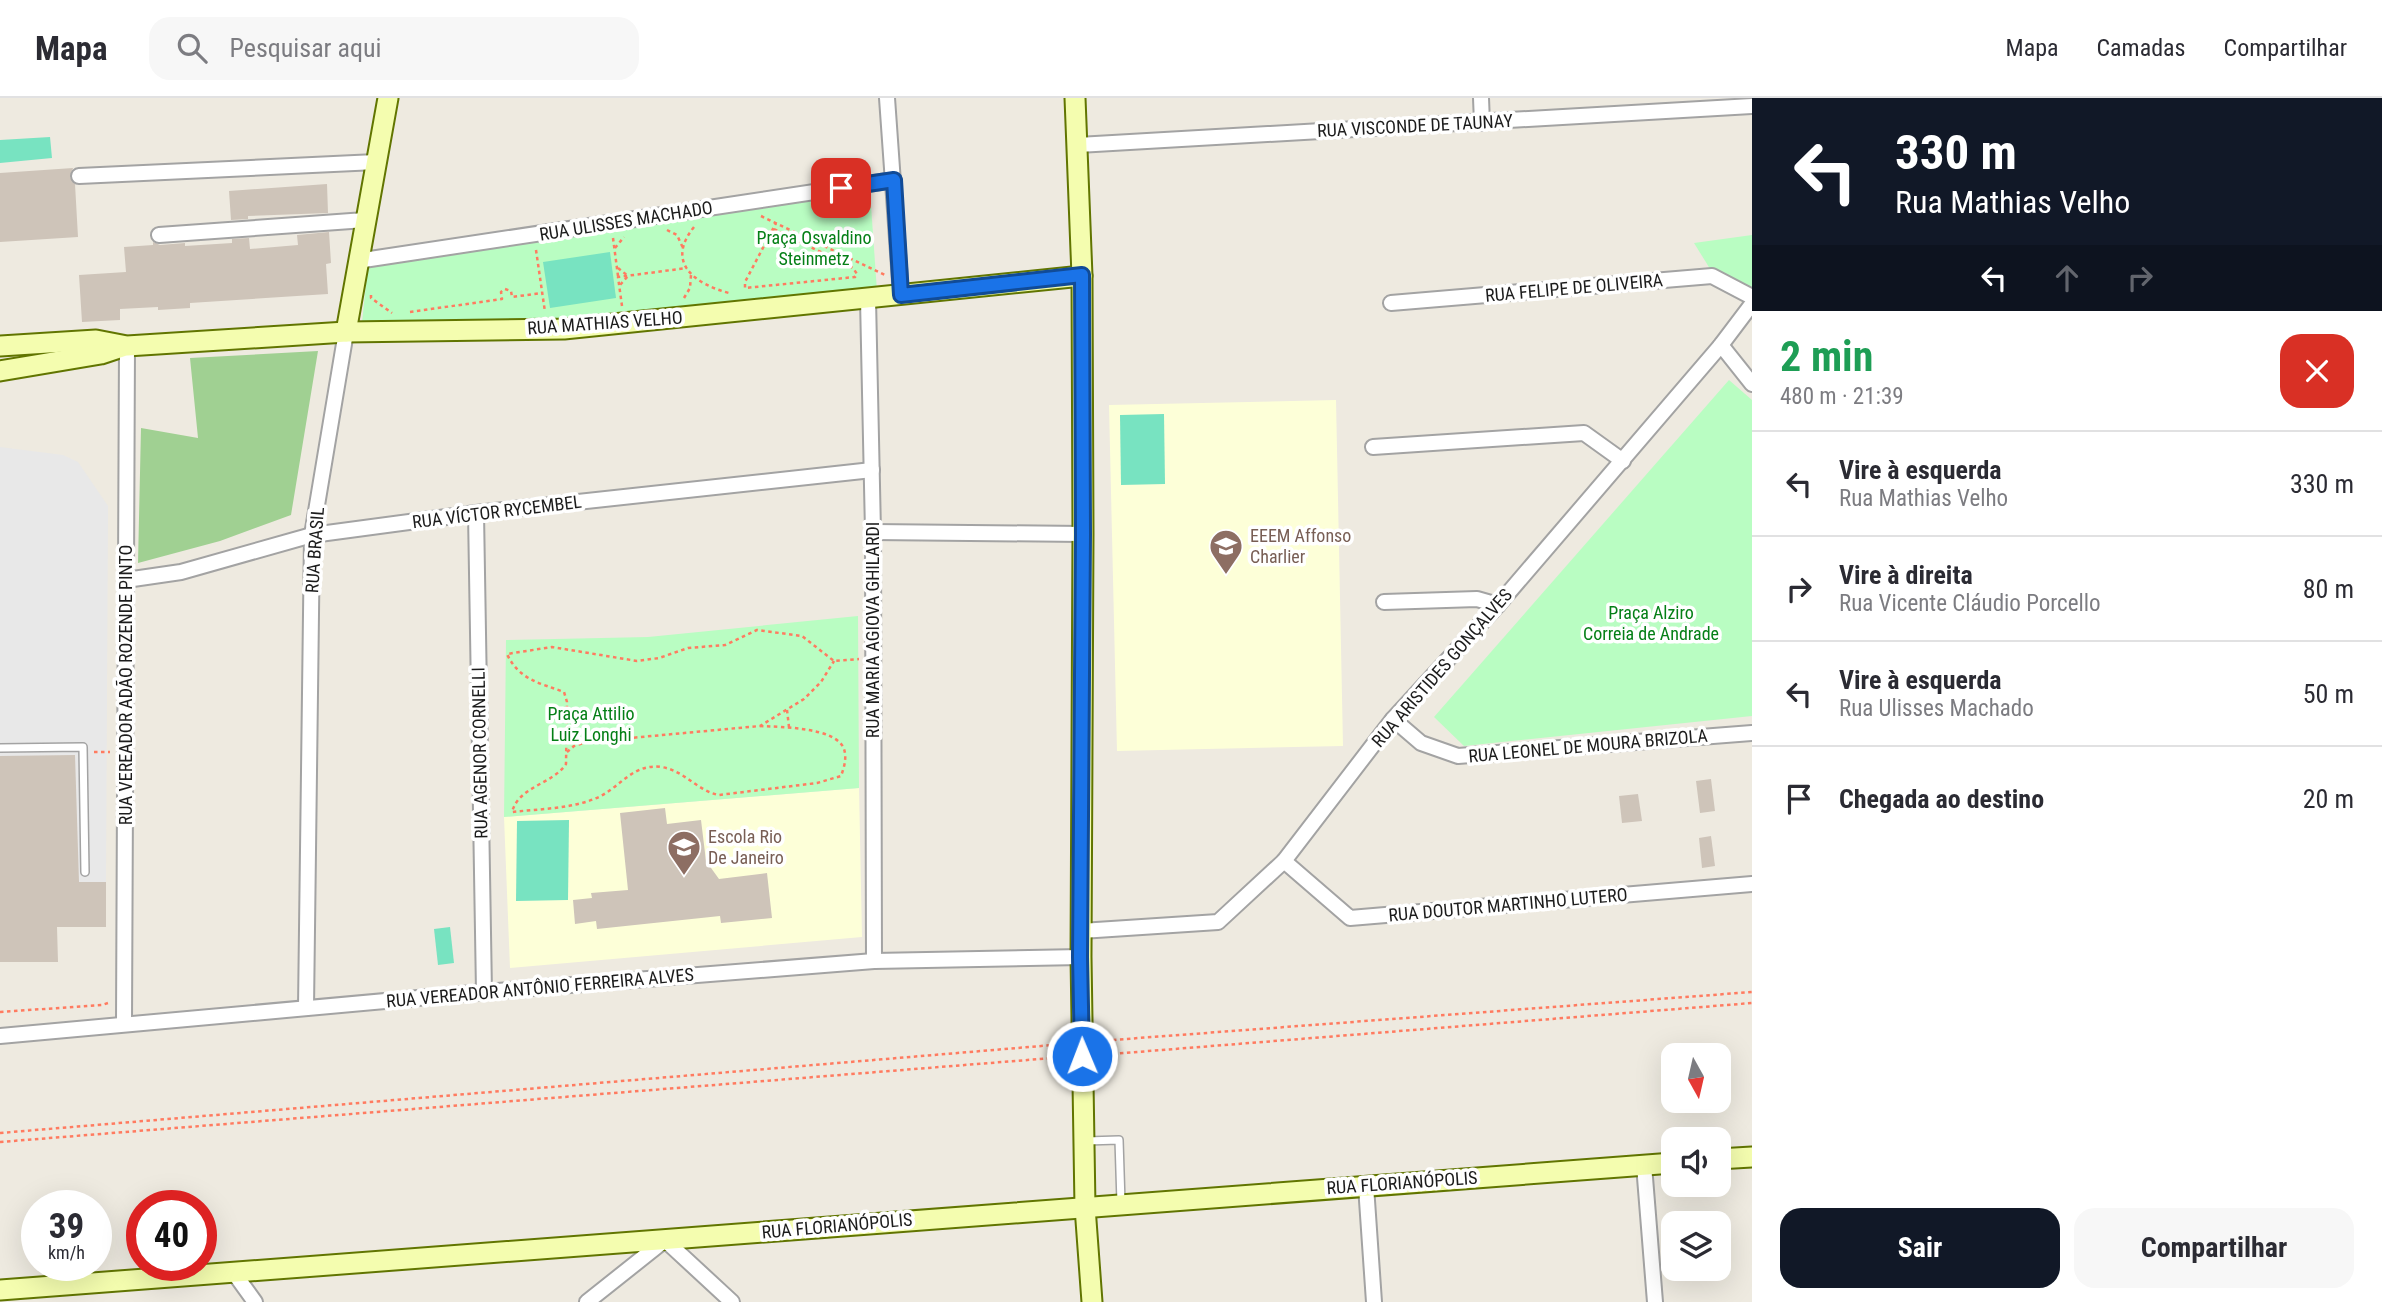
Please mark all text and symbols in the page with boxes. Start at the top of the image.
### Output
search box [149,17,639,80]
text: Mapa [35,29,107,68]
icon: search [173,29,211,67]
text: Pesquisar aqui [229,33,382,63]
text: Mapa [2006,34,2059,62]
text: Camadas [2097,34,2186,62]
text: Compartilhar [2224,34,2347,62]
street label: RUA VISCONDE DE TAUNAY [1317,110,1514,141]
text: 330 m [1895,124,2017,181]
icon: left [1780,126,1871,217]
pin [811,158,871,218]
icon: arrive [822,169,860,207]
text: Rua Mathias Velho [1895,183,2130,221]
street label: RUA ULISSES MACHADO [538,196,714,245]
park label: Praça Osvaldino Steinmetz [757,227,871,269]
icon: left [1975,259,2013,297]
icon: ahead [2048,259,2086,297]
icon: right [2121,259,2159,297]
street label: RUA FELIPE DE OLIVEIRA [1484,269,1664,306]
street label: RUA MATHIAS VELHO [527,307,683,338]
text: 2 min [1780,332,1873,381]
button: close [2280,334,2354,408]
text: 480 m · 21:39 [1780,383,1904,410]
text: Vire à esquerda [1839,455,2002,485]
icon: left [1780,465,1818,503]
text: 330 m [2290,469,2354,499]
text: Rua Mathias Velho [1839,485,2008,512]
street label: RUA VÍCTOR RYCEMBEL [411,491,583,532]
street label: RUA BRASIL [301,506,328,594]
street label: RUA MARIA AGIOVA GHILARDI [862,522,883,738]
place label: EEEM Affonso Charlier [1250,525,1351,567]
school or university icon: EEEM Affonso Charlier [1207,527,1245,576]
street label: RUA VEREADOR ADÃO ROZENDE PINTO [115,545,136,825]
text: Vire à direita [1839,560,1973,590]
icon: right [1780,570,1818,608]
text: 80 m [2303,574,2354,604]
street label: RUA ARISTIDES GONÇALVES [1367,584,1516,751]
text: Rua Vicente Cláudio Porcello [1839,590,2101,617]
park label: Praça Alziro Correia de Andrade [1583,602,1719,644]
text: Vire à esquerda [1839,665,2002,695]
street label: RUA AGENOR CORNELLI [468,667,491,839]
icon: left [1780,675,1818,713]
text: 50 m [2303,679,2354,709]
text: Rua Ulisses Machado [1839,695,2034,722]
park label: Praça Attilio Luiz Longhi [547,703,635,745]
street label: RUA LEONEL DE MOURA BRIZOLA [1467,725,1709,766]
icon: arrive [1780,780,1818,818]
text: Chegada ao destino [1839,784,2044,814]
text: 20 m [2303,784,2354,814]
place label: Escola Rio De Janeiro [708,826,784,868]
school or university icon: Escola Rio De Janeiro [665,828,703,877]
street label: RUA DOUTOR MARTINHO LUTERO [1388,884,1628,925]
street label: RUA VEREADOR ANTÔNIO FERREIRA ALVES [385,964,695,1011]
position arrow [1045,1019,1119,1093]
north arrow [1661,1043,1731,1113]
map controls [1661,1043,1731,1281]
button: sound [1661,1127,1731,1197]
street label: RUA FLORIANÓPOLIS [1326,1167,1478,1198]
speed limit sign: 40 [126,1190,217,1281]
text: 39 [49,1206,84,1247]
street label: RUA FLORIANÓPOLIS [761,1208,913,1243]
button: Sair [1780,1208,2060,1288]
button: Compartilhar [2074,1208,2354,1288]
button: layers [1661,1211,1731,1281]
text: km/h [48,1242,85,1263]

